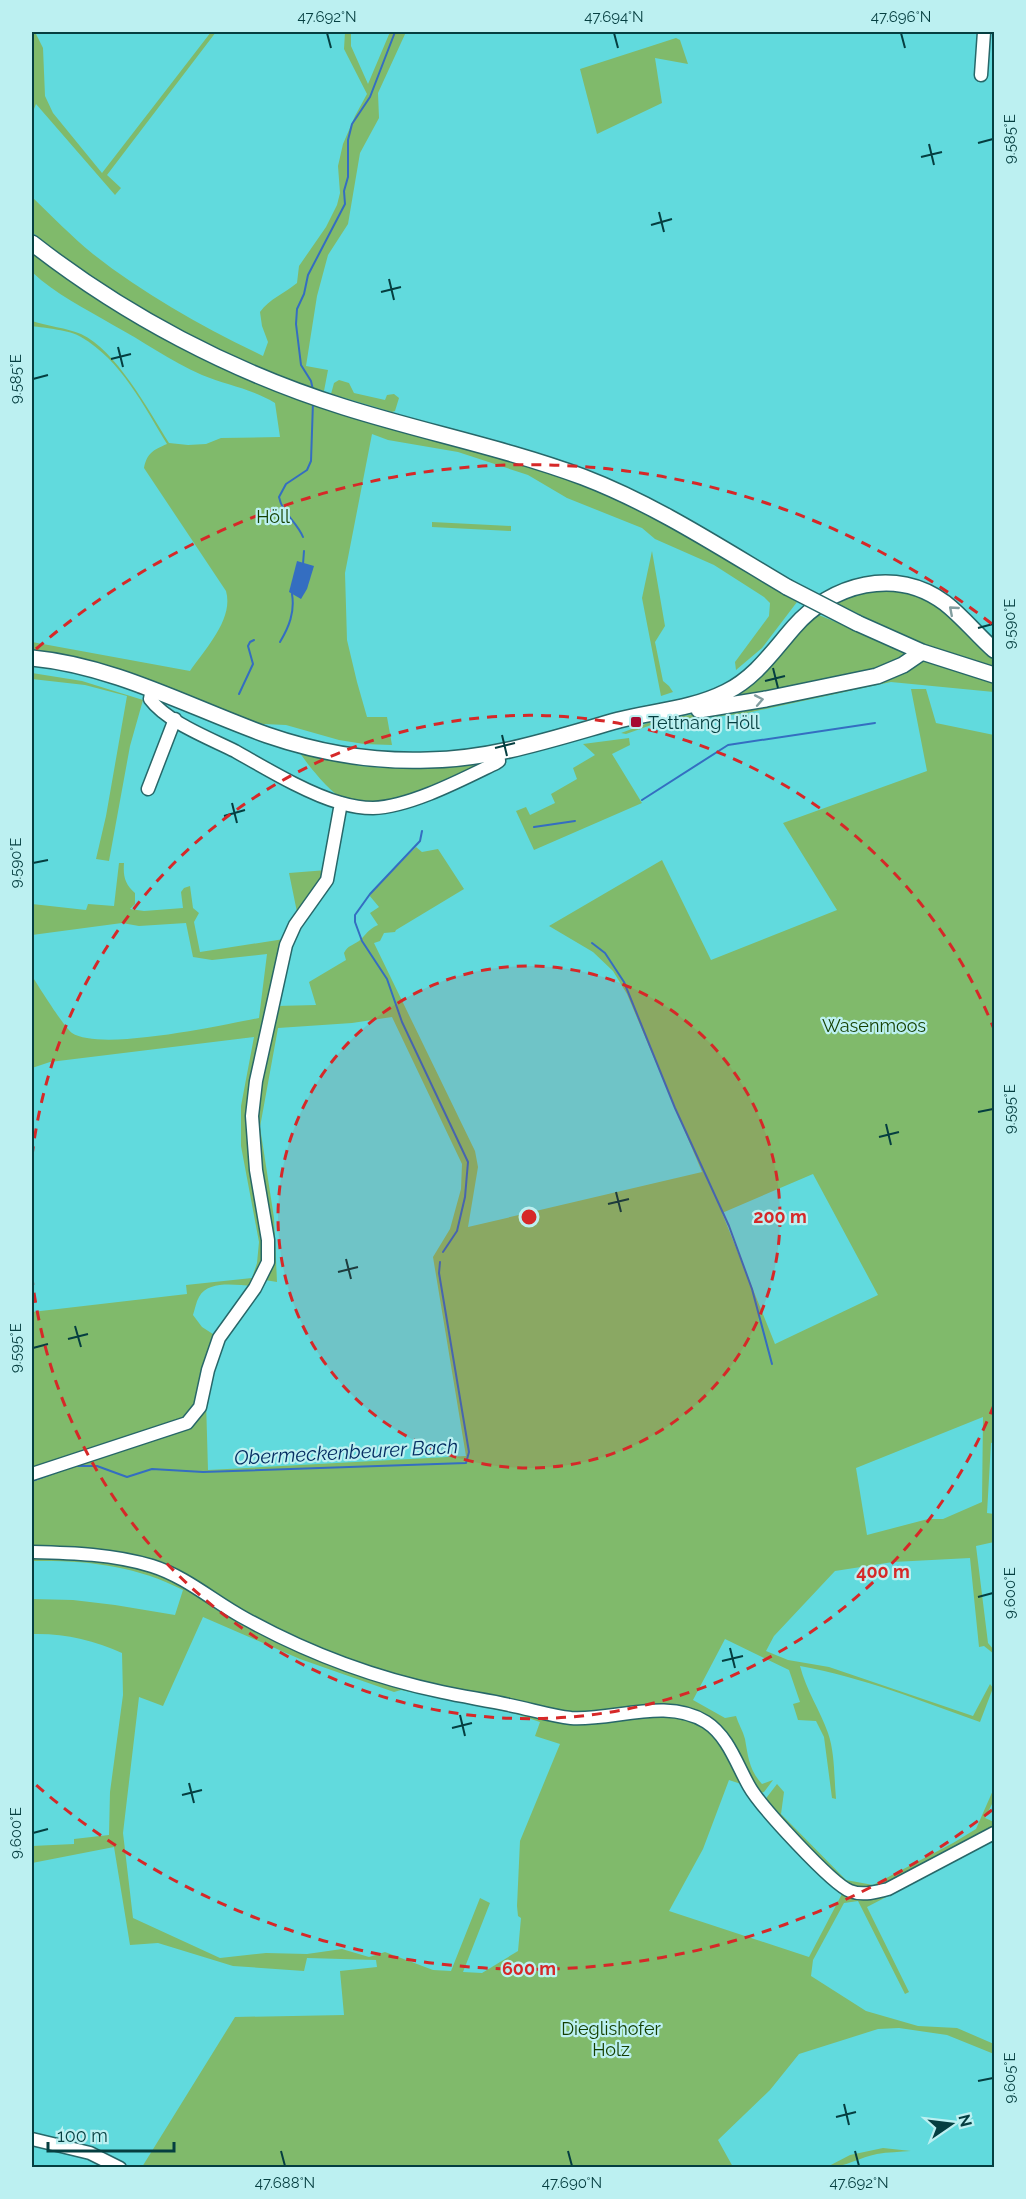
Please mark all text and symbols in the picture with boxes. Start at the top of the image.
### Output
text: 47.692°N [297,8,357,26]
text: 47.694°N [584,8,644,26]
text: 47.696°N [871,8,931,26]
text: 9.585°E [1001,114,1019,164]
text: 9.585°E [7,354,25,404]
park label: Höll [256,506,290,527]
text: 9.590°E [1001,599,1019,649]
one-way arrow [949,606,960,617]
one-way arrow [754,694,764,707]
place label: Tettnang Höll [648,712,760,733]
marker: Tettnang Höll [629,715,643,729]
text: 9.590°E [7,838,25,888]
park label: Wasenmoos [822,1015,926,1036]
text: 9.595°E [1001,1084,1019,1134]
text: 200 m [753,1206,807,1227]
centre of rings [519,1207,539,1227]
text: 9.595°E [7,1323,25,1373]
water label: Obermeckenbeurer Bach [233,1434,459,1470]
text: 400 m [856,1561,910,1582]
text: 9.600°E [1001,1567,1019,1619]
text: 9.600°E [7,1807,25,1859]
text: 600 m [502,1958,556,1979]
park label: Dieglishofer Holz [561,2018,661,2060]
text: 9.605°E [1001,2052,1019,2104]
north arrow [921,2094,981,2154]
text: N [954,2112,976,2129]
scale bar [48,2115,174,2153]
text: 100 m [57,2125,108,2146]
text: 47.688°N [255,2174,315,2192]
text: 47.690°N [542,2174,602,2192]
text: 47.692°N [829,2174,889,2192]

